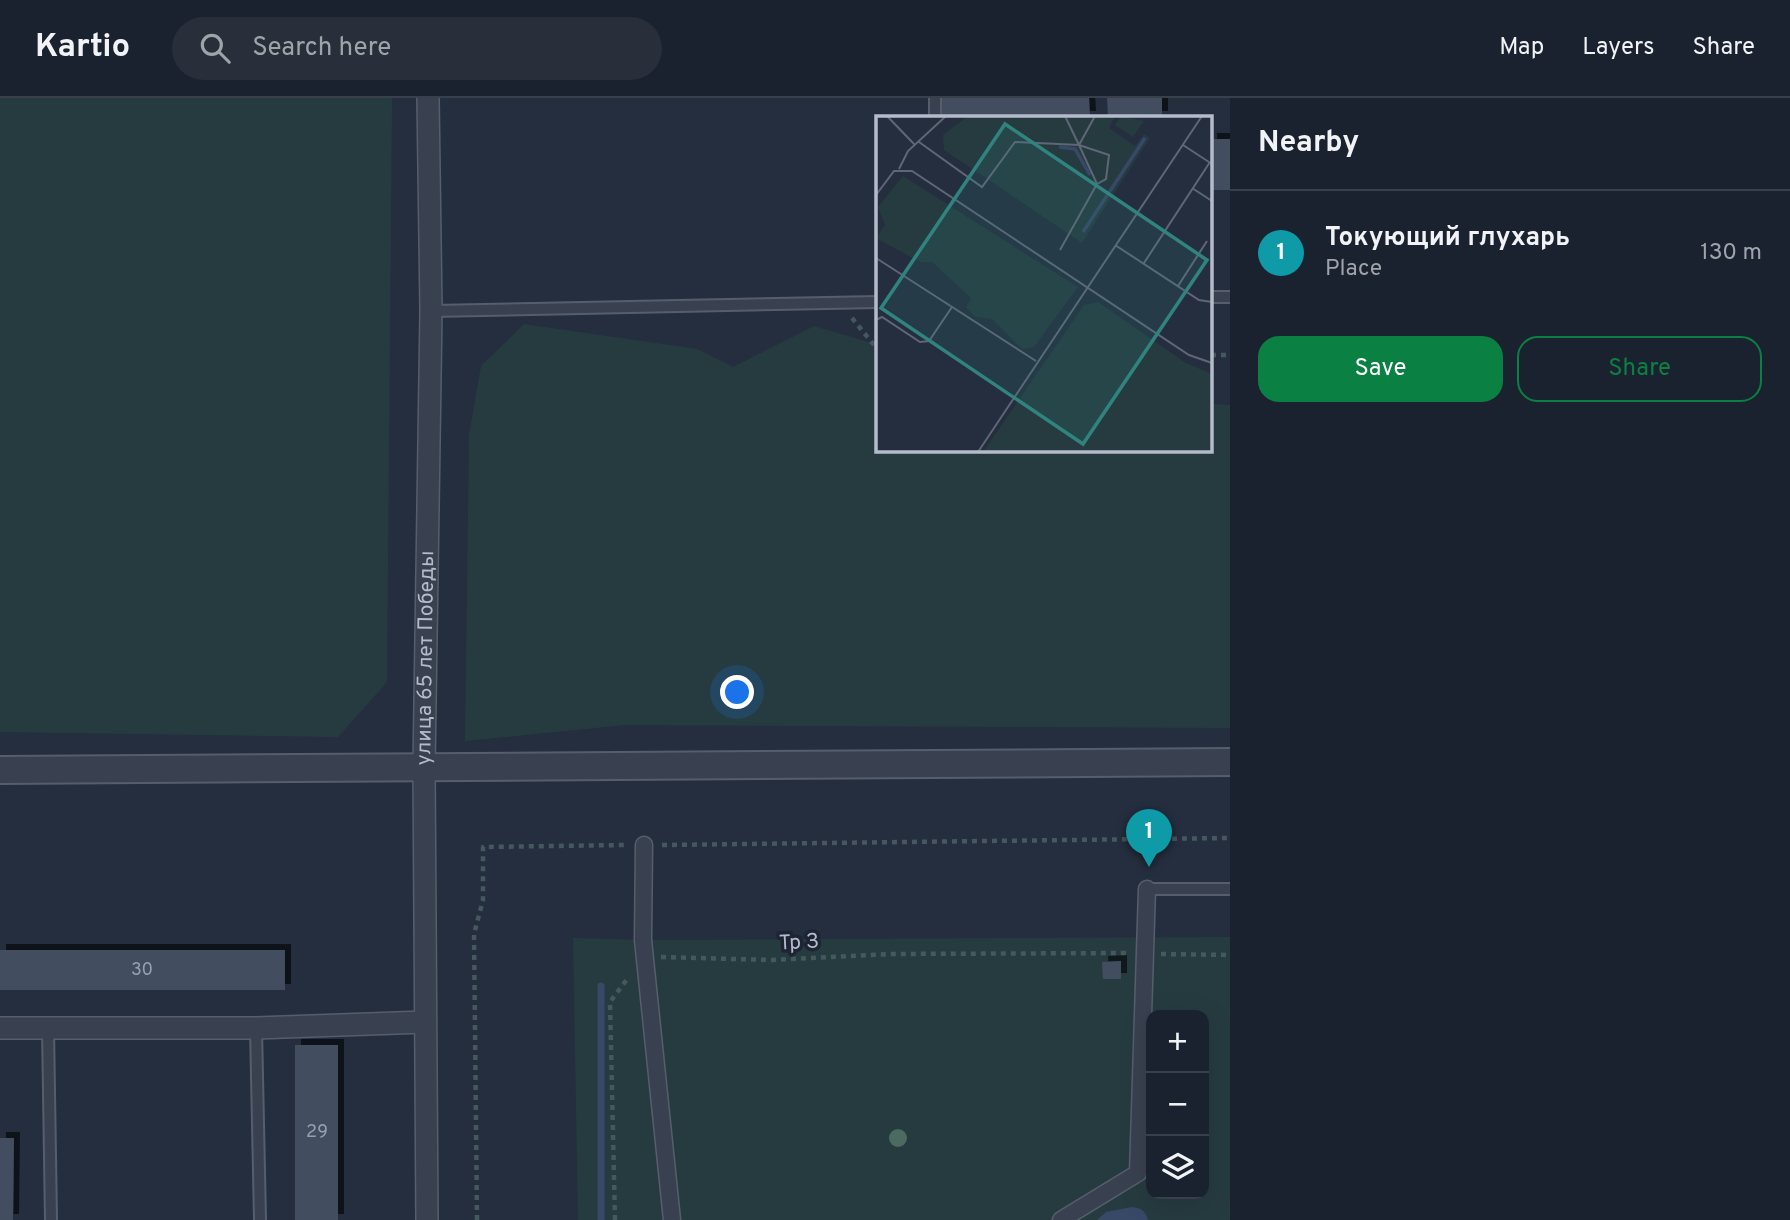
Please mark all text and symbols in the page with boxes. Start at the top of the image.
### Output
search box [172,17,662,80]
text: Kartio [35,27,130,69]
icon: search [196,29,234,67]
text: Search here [252,32,391,65]
text: Map [1499,33,1544,63]
text: Layers [1582,33,1654,63]
text: Share [1692,33,1755,63]
inset map [876,116,1212,452]
text: Nearby [1258,125,1359,162]
text: Токующий глухарь [1325,222,1570,255]
text: 1 [1276,239,1286,268]
text: 130 m [1700,239,1762,268]
text: Place [1325,255,1382,284]
button: Save [1258,336,1503,402]
button: Share [1517,336,1762,402]
street label: улица 65 лет Победы [411,550,441,766]
your location [720,675,754,709]
pin: 1 [1126,809,1172,867]
street label: Тр З [778,928,820,958]
house number: 30 [131,959,153,982]
map controls [1146,1010,1209,1199]
button: + [1146,1010,1209,1073]
button: − [1146,1073,1209,1136]
house number: 29 [306,1121,328,1144]
button: layers [1146,1136,1209,1199]

